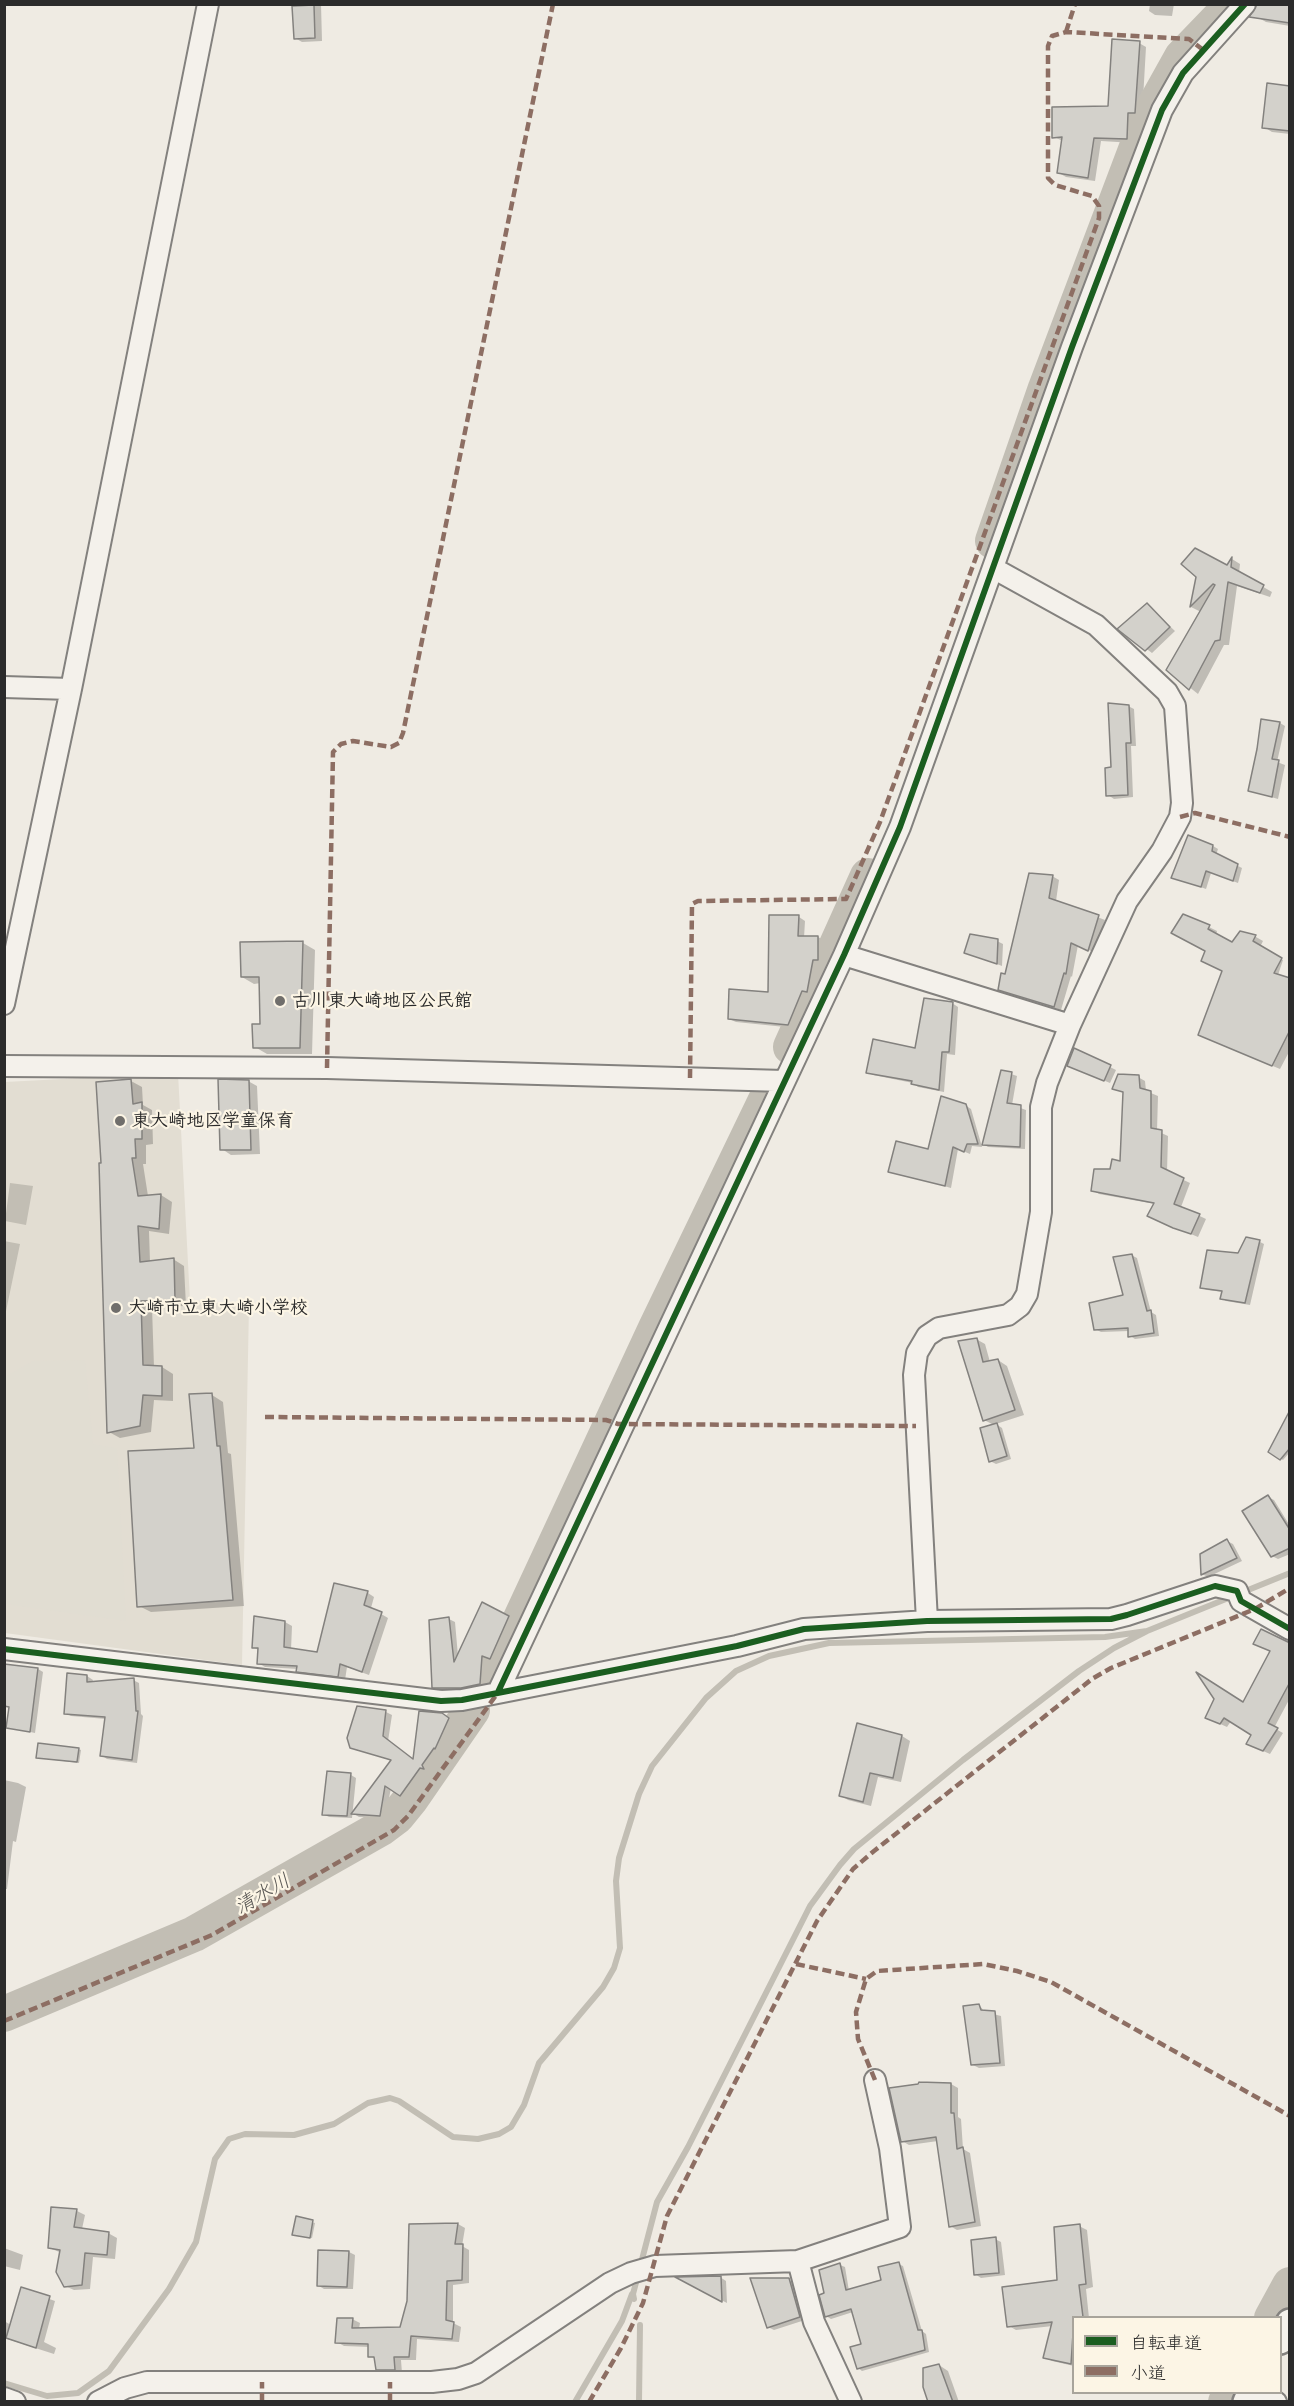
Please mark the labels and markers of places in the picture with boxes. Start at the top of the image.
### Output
place label: 古川東大崎地区公民館 [292,990,472,1012]
marker: 古川東大崎地区公民館 [273,994,287,1008]
place label: 東大崎地区学童保育 [132,1110,294,1132]
marker: 東大崎地区学童保育 [113,1114,127,1128]
place label: 大崎市立東大崎小学校 [128,1297,308,1319]
marker: 大崎市立東大崎小学校 [109,1301,123,1315]

